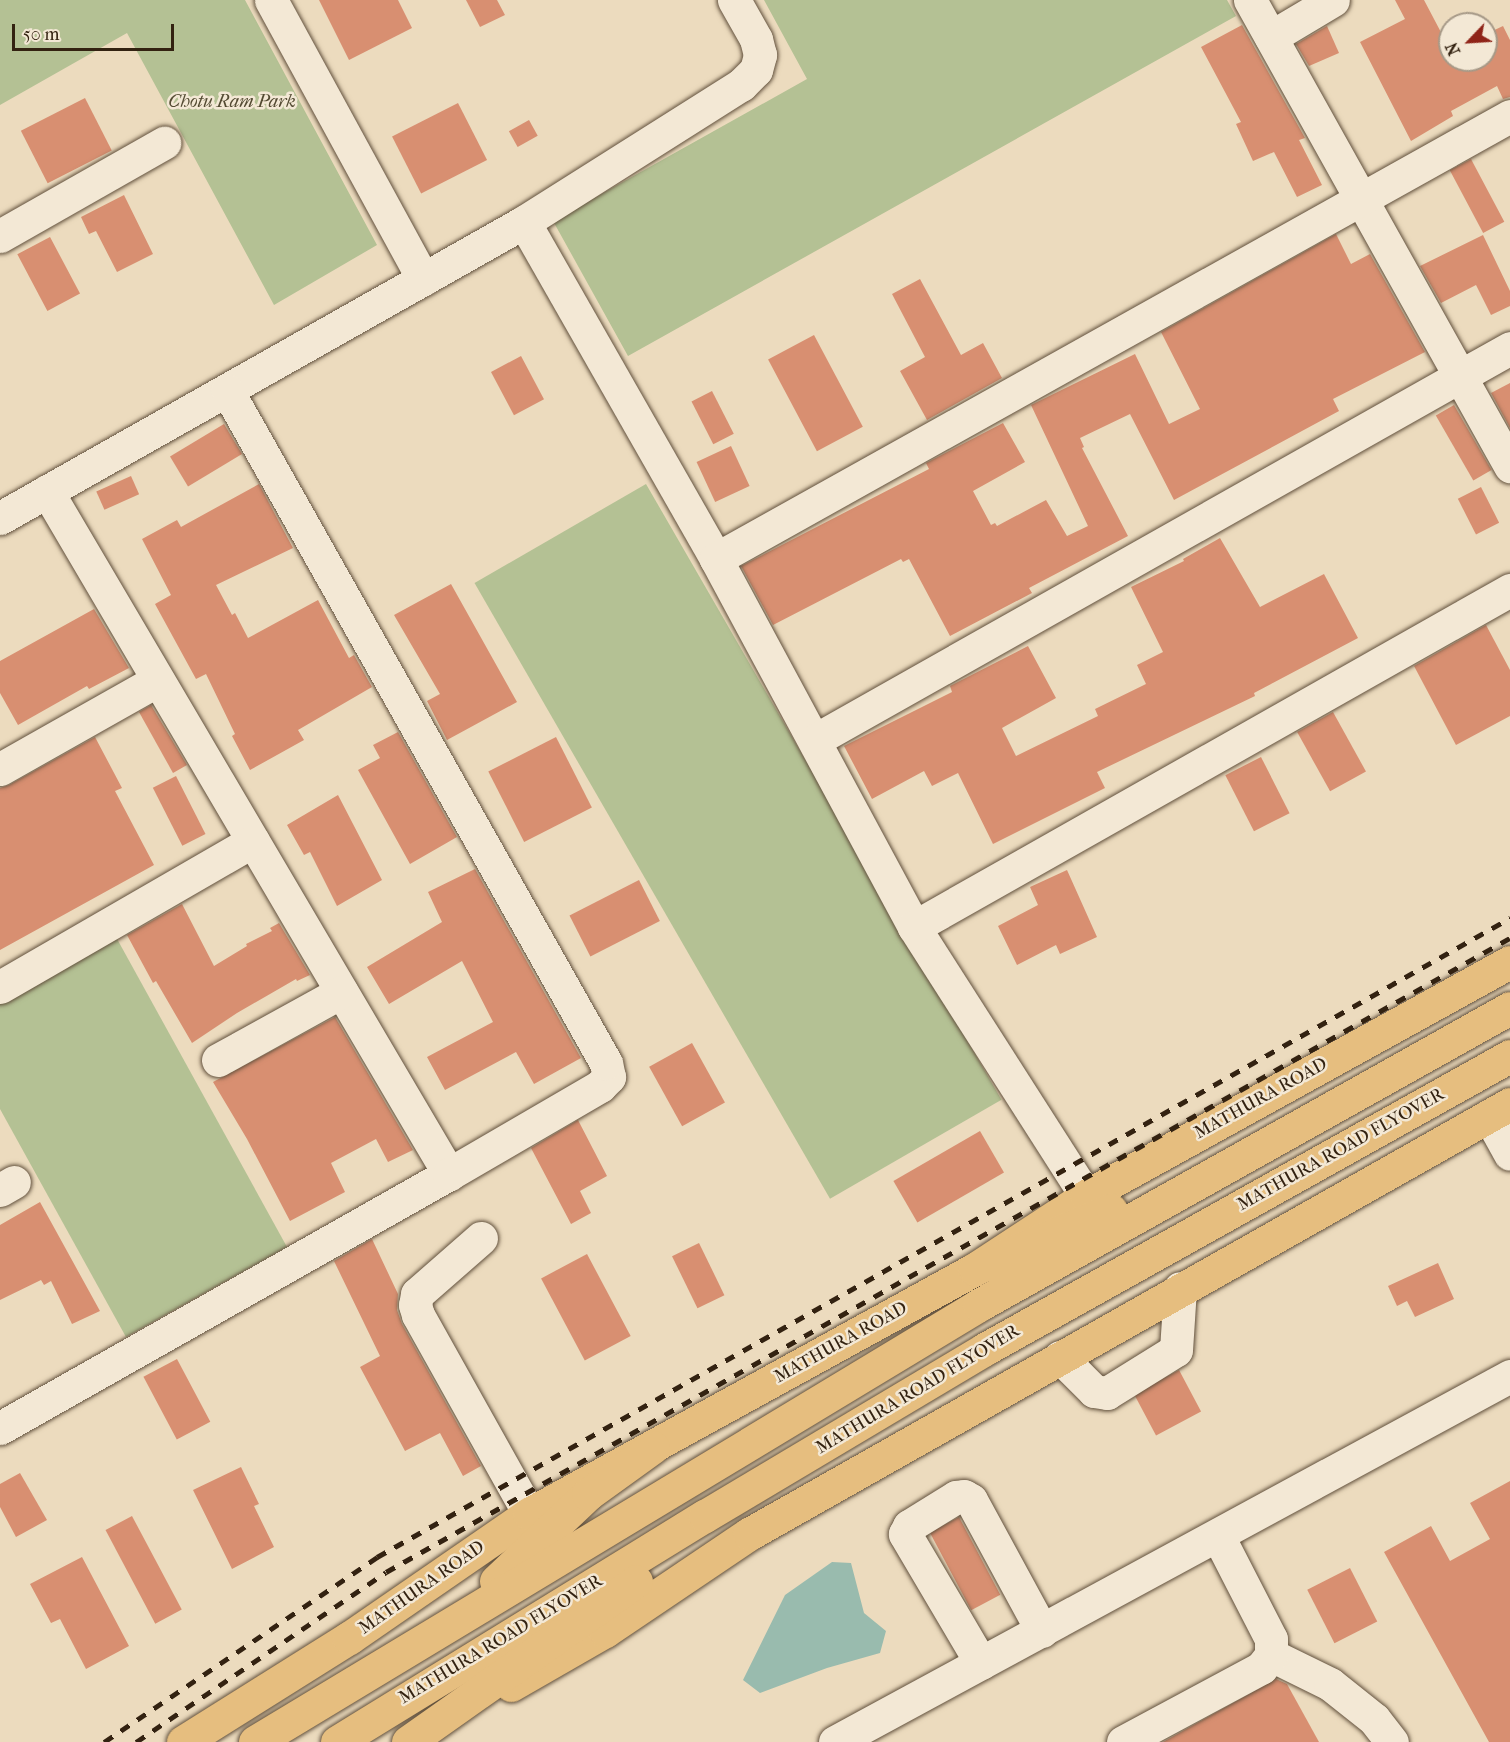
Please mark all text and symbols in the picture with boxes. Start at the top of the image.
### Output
scale bar [15,12,177,50]
north arrow [1438,12,1498,72]
text: 50 m [23,24,59,45]
text: N [1442,39,1464,58]
park label: Chotu Ram Park [168,91,296,113]
street label: MATHURA ROAD [1191,1054,1331,1144]
street label: MATHURA ROAD FLYOVER [1234,1084,1448,1216]
street label: MATHURA ROAD [771,1298,911,1388]
street label: MATHURA ROAD FLYOVER [812,1321,1024,1459]
street label: MATHURA ROAD [355,1537,489,1639]
street label: MATHURA ROAD FLYOVER [395,1571,607,1709]

